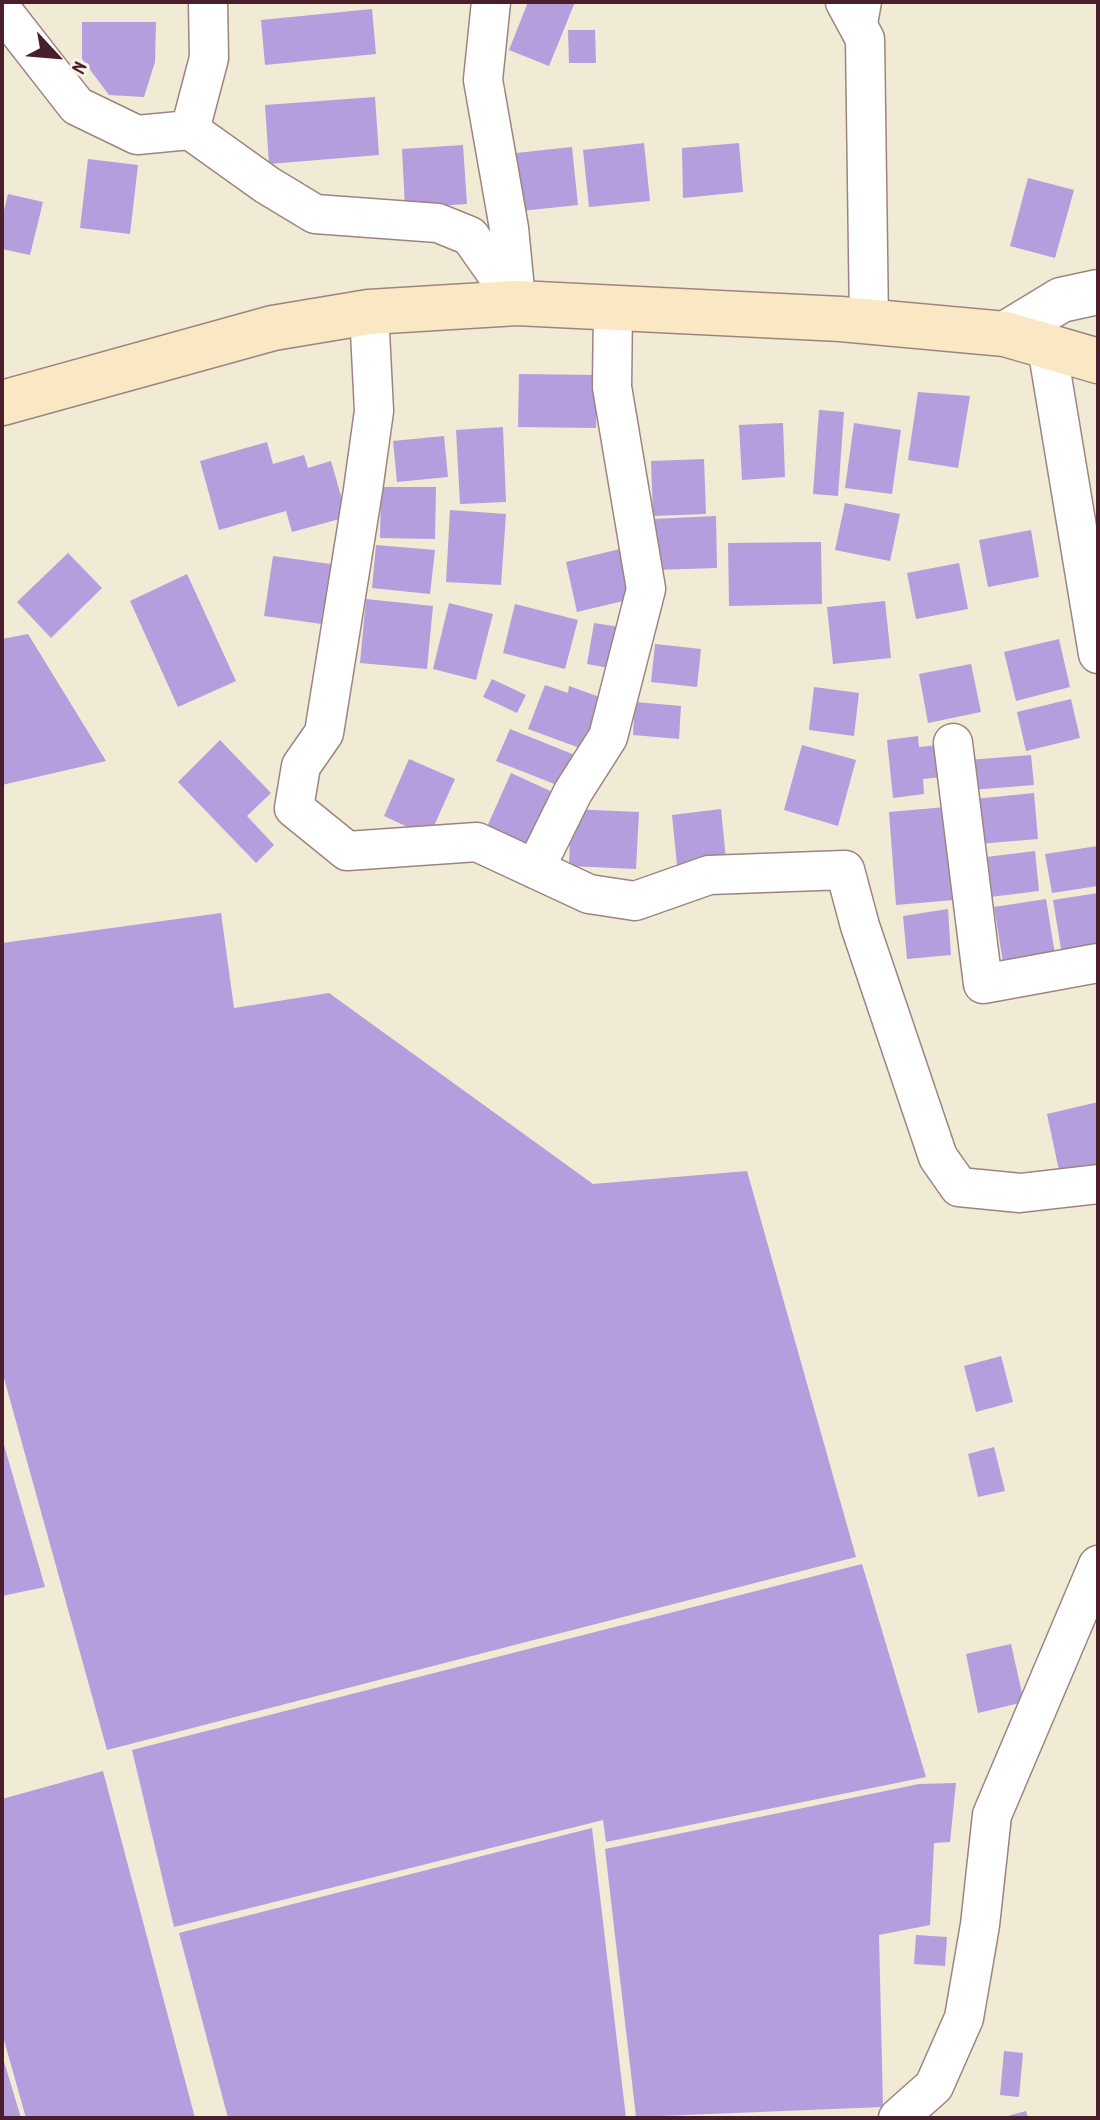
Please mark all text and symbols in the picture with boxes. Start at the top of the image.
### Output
north arrow [16,16,96,96]
text: N [62,55,94,78]

